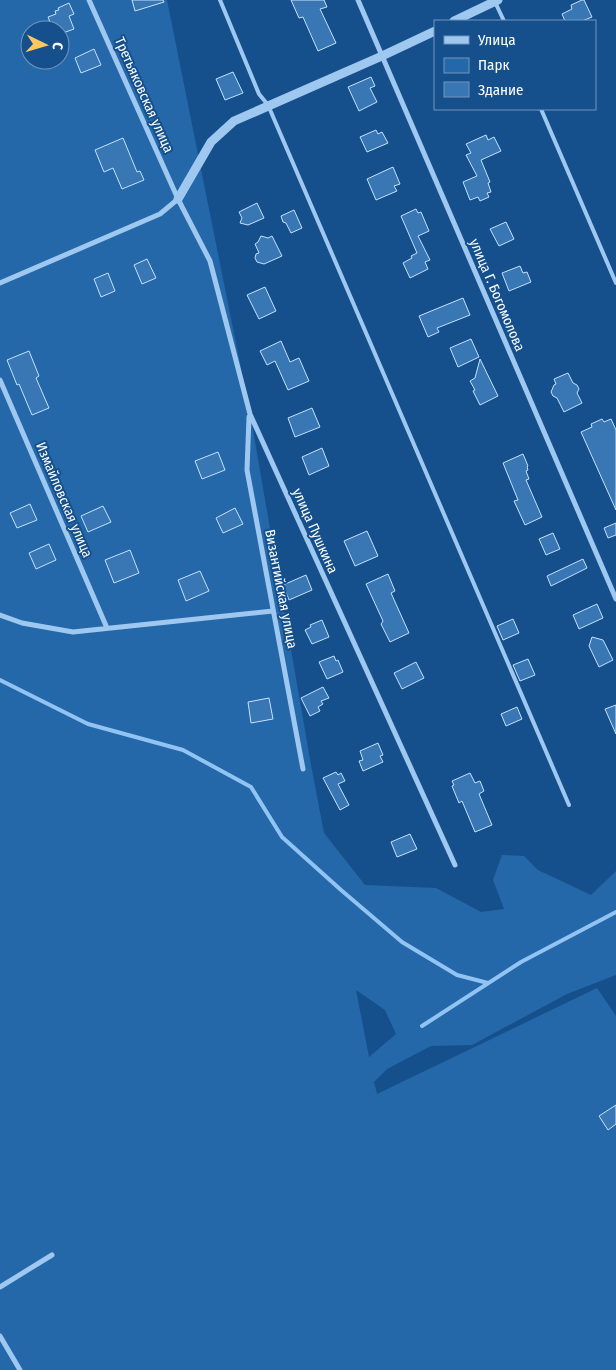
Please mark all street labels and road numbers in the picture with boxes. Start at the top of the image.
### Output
street label: Третьяковская улица [111,34,177,156]
street label: улица Г. Богомолова [466,236,528,354]
street label: Измайловская улица [32,440,96,560]
street label: улица Пушкина [289,486,341,576]
street label: Византийская улица [261,528,301,650]

